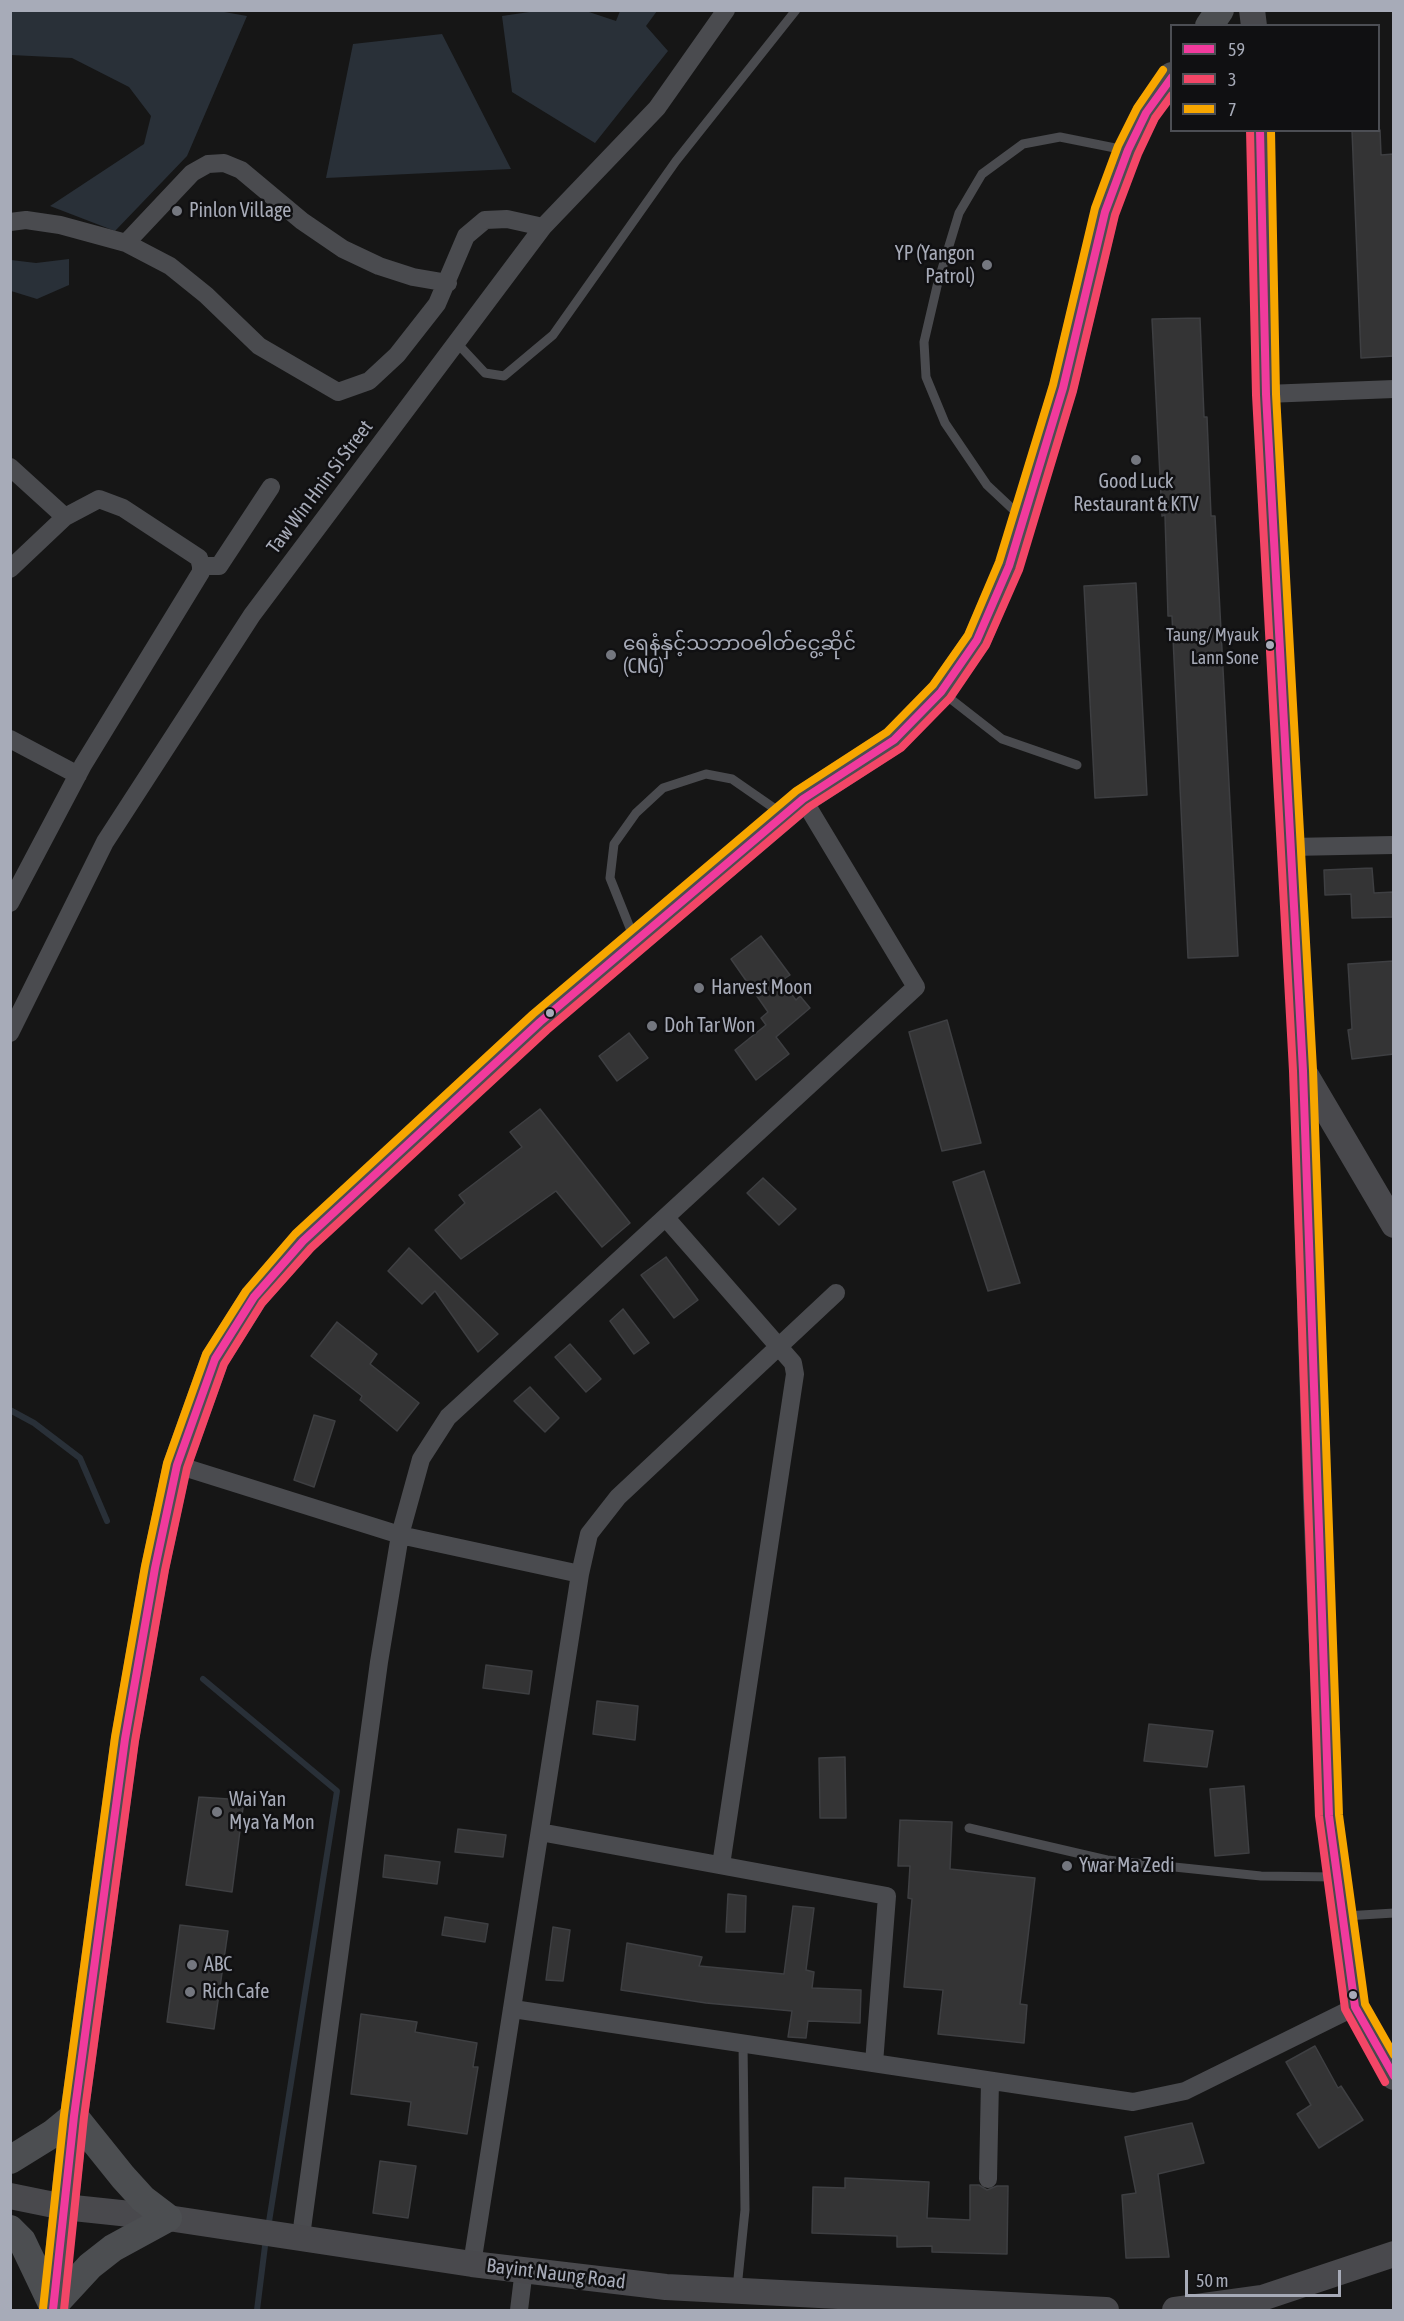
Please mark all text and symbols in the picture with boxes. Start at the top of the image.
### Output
legend [1170,24,1380,132]
text: 59 [1228,39,1245,60]
text: 3 [1228,69,1236,90]
text: 7 [1228,99,1236,120]
place label: Pinlon Village [189,199,291,223]
marker: Pinlon Village [170,204,184,218]
place label: YP (Yangon Patrol) [895,242,975,289]
marker: YP (Yangon Patrol) [980,258,994,272]
street label: Taw Win Hnin Si Street [262,416,378,558]
marker: Good Luck Restaurant & KTV [1129,453,1143,467]
place label: Good Luck Restaurant & KTV [1073,470,1199,517]
place label: Taung/ Myauk Lann Sone [1166,624,1259,666]
place label: ရေနံနှင့်သဘာဝဓါတ်ငွေ့ဆိုင် (CNG) [623,632,856,679]
marker: Taung/ Myauk Lann Sone [1264,639,1276,651]
marker: ရေနံနှင့်သဘာဝဓါတ်ငွေ့ဆိုင် (CNG) [604,648,618,662]
place label: Harvest Moon [711,976,812,1000]
marker: Harvest Moon [692,981,706,995]
unlabelled marker [544,1007,556,1019]
place label: Doh Tar Won [664,1014,755,1038]
marker: Doh Tar Won [645,1019,659,1033]
place label: Wai Yan Mya Ya Mon [229,1788,315,1835]
marker: Wai Yan Mya Ya Mon [210,1805,224,1819]
place label: Ywar Ma Zedi [1079,1854,1174,1878]
marker: Ywar Ma Zedi [1060,1859,1074,1873]
place label: ABC [204,1953,232,1977]
marker: ABC [185,1958,199,1972]
place label: Rich Cafe [202,1980,269,2004]
marker: Rich Cafe [183,1985,197,1999]
unlabelled marker [1347,1989,1359,2001]
street label: Bayint Naung Road [485,2254,627,2294]
scale bar [1188,2258,1344,2296]
text: 50 m [1196,2270,1228,2291]

